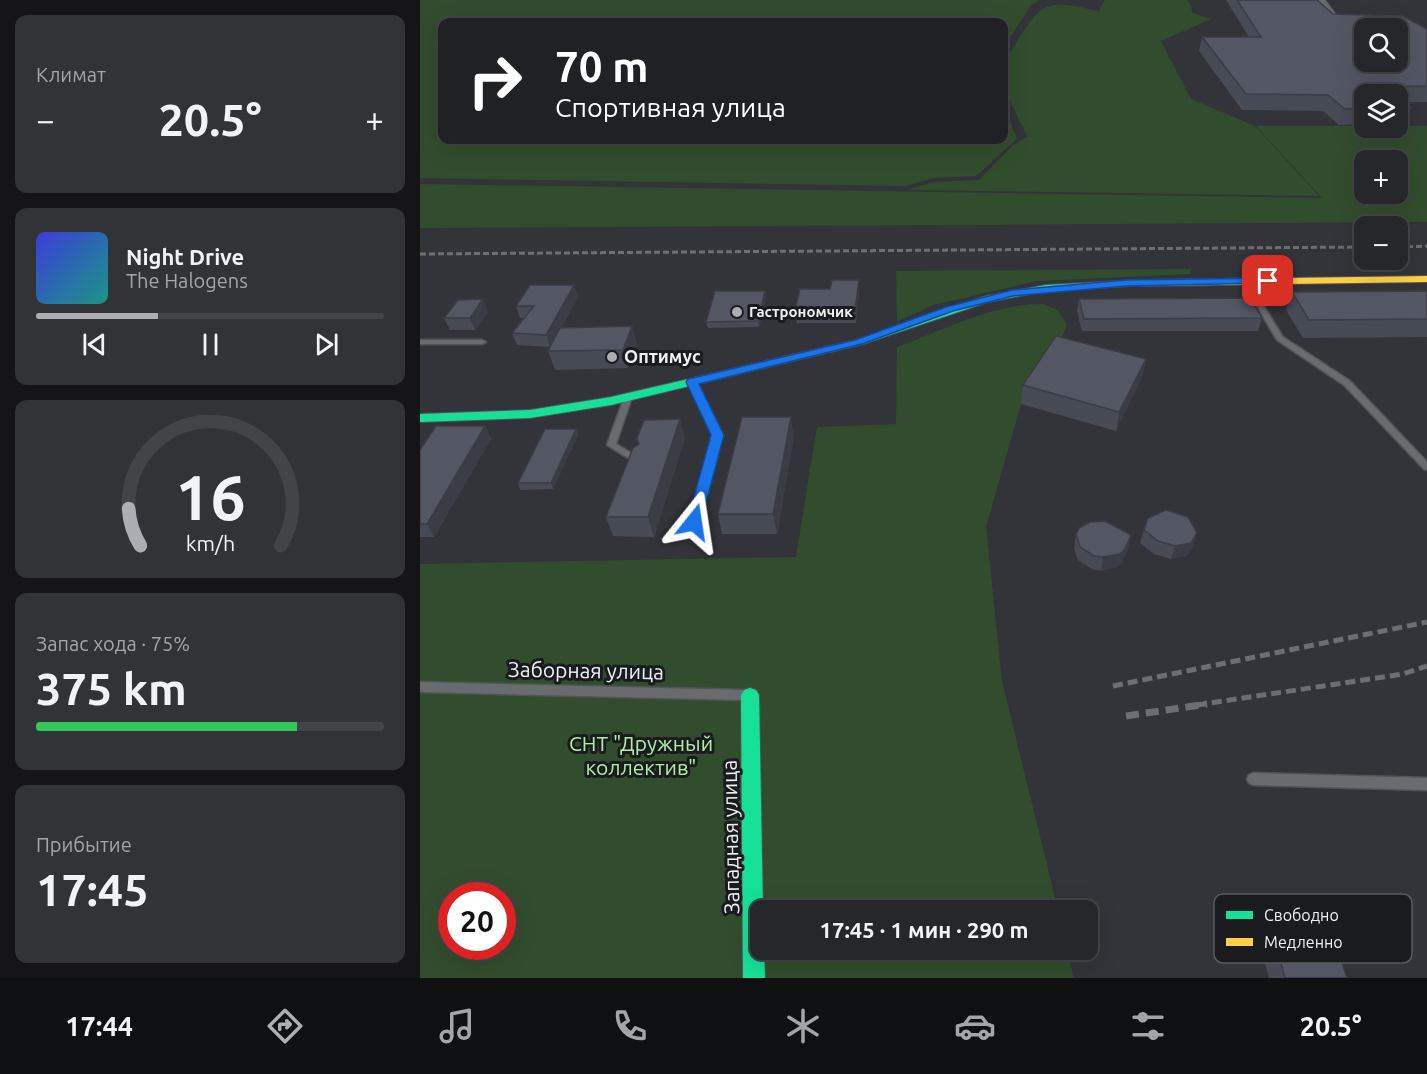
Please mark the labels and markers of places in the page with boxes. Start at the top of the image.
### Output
pin [1242,255,1293,306]
place label: Гастрономчик [749,303,853,320]
marker: Гастрономчик [730,305,744,319]
place label: Оптимус [624,346,701,366]
marker: Оптимус [605,350,619,364]

